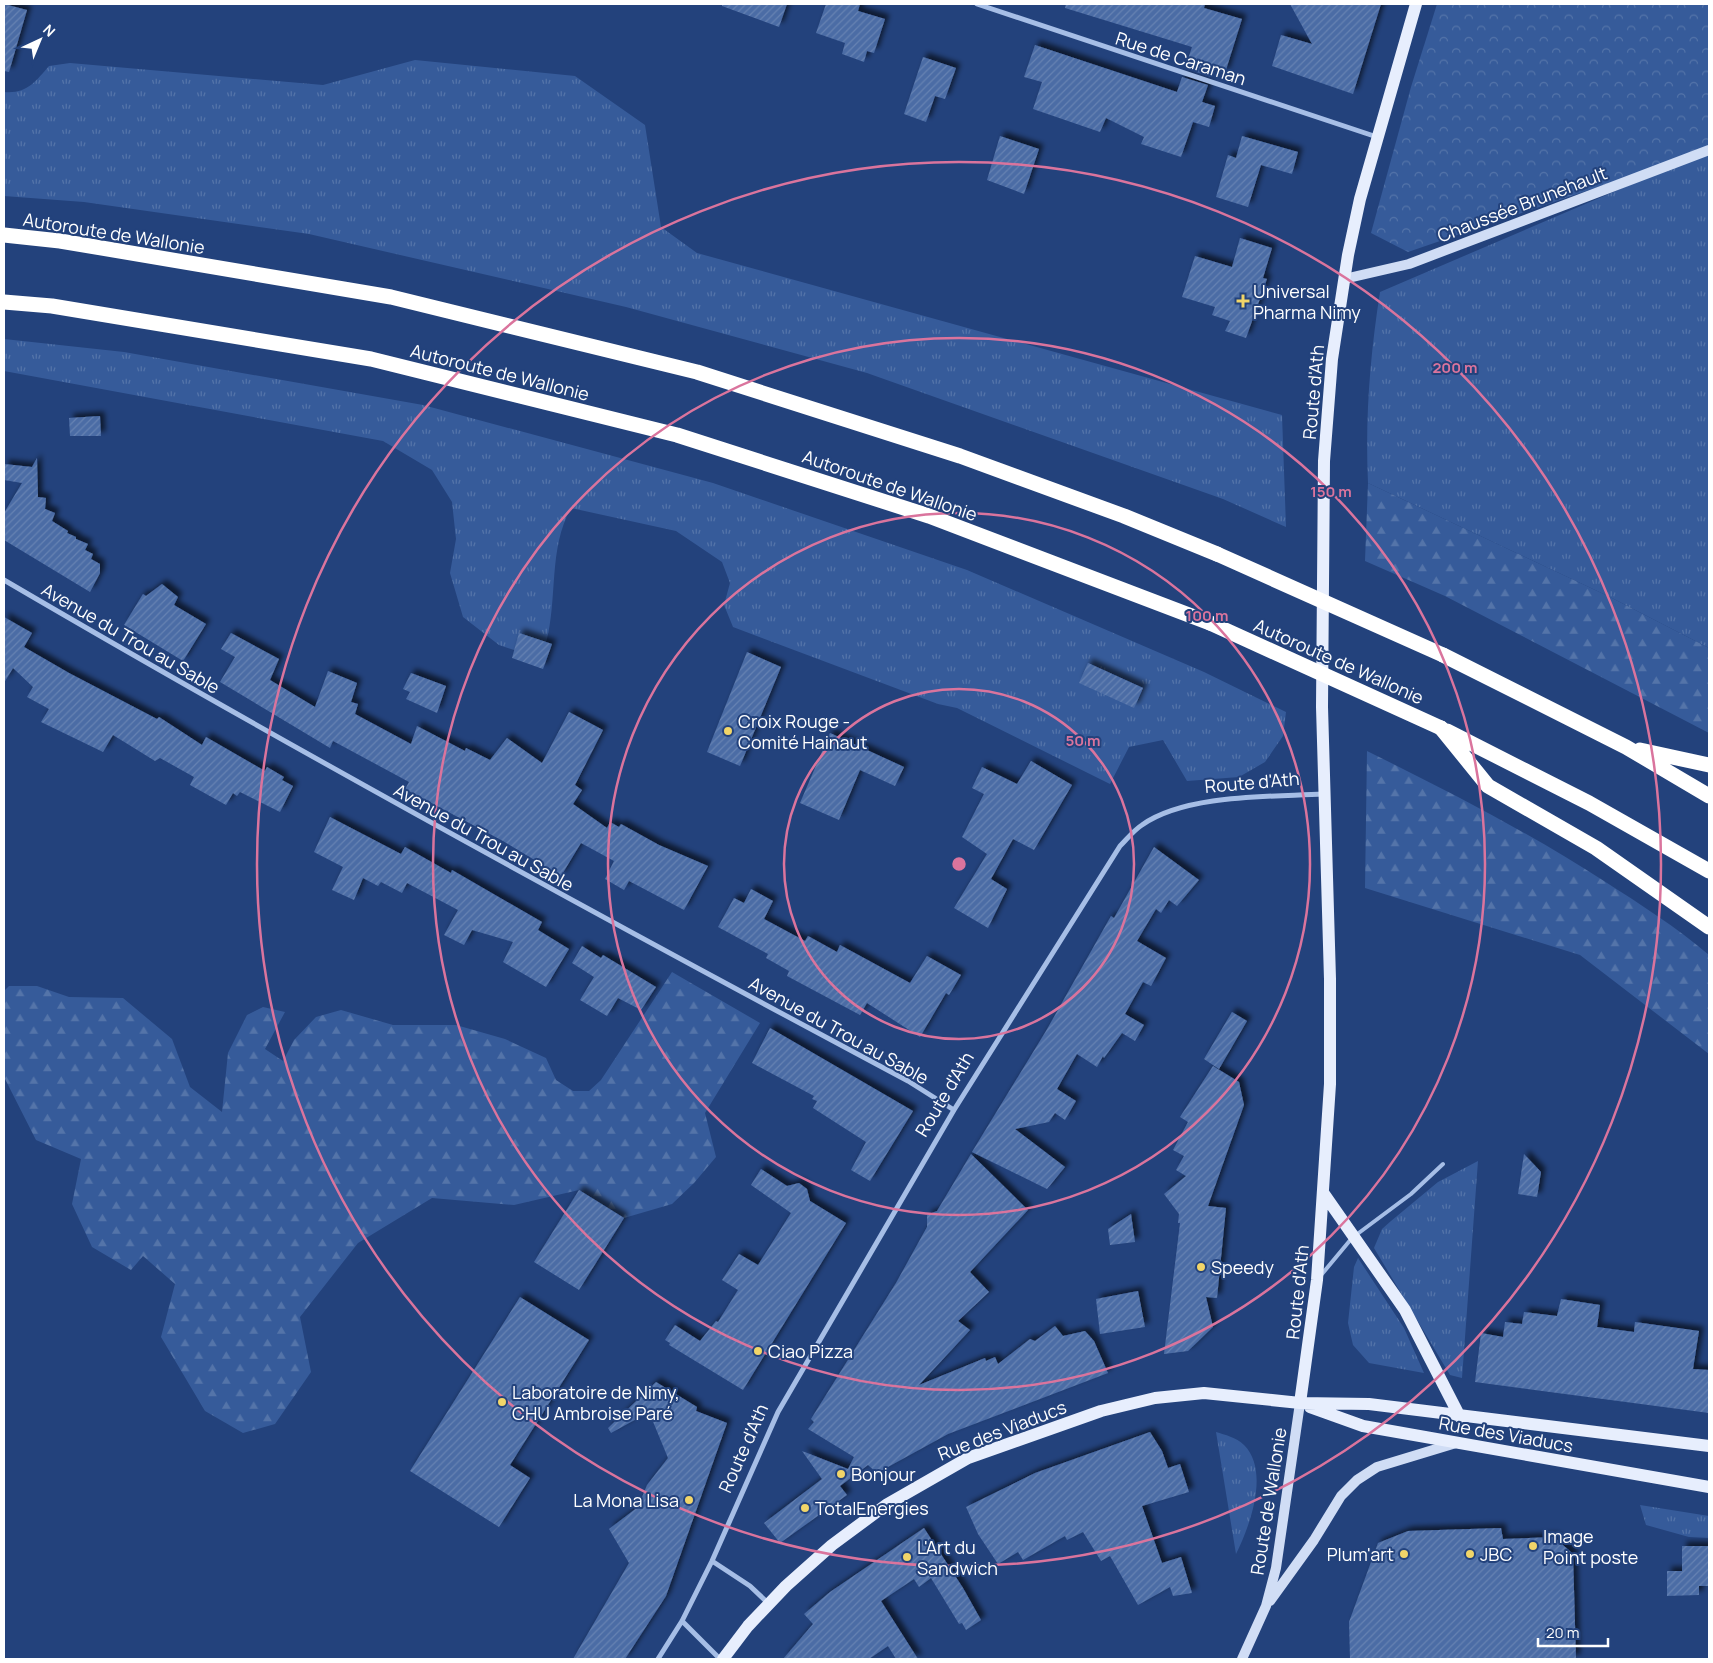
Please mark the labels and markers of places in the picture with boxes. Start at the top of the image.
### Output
place label: Universal Pharma Nimy [1253,279,1361,324]
marker: Universal Pharma Nimy [1237,295,1249,307]
place label: Croix Rouge - Comité Hainaut [738,709,867,754]
marker: Croix Rouge - Comité Hainaut [722,725,734,737]
centre of rings [950,855,968,873]
place label: Speedy [1211,1255,1274,1279]
marker: Speedy [1195,1261,1207,1273]
place label: Ciao Pizza [768,1339,853,1363]
marker: Ciao Pizza [752,1345,764,1357]
place label: Laboratoire de Nimy, CHU Ambroise Paré [512,1380,680,1425]
marker: Laboratoire de Nimy, CHU Ambroise Paré [496,1396,508,1408]
place label: Bonjour [851,1462,916,1486]
marker: Bonjour [835,1468,847,1480]
place label: La Mona Lisa [573,1488,679,1512]
marker: La Mona Lisa [683,1494,695,1506]
place label: TotalEnergies [815,1496,929,1520]
marker: TotalEnergies [799,1502,811,1514]
place label: Image Point poste [1543,1524,1638,1569]
place label: L'Art du Sandwich [917,1535,998,1580]
marker: Image Point poste [1527,1540,1539,1552]
place label: Plum'art [1327,1542,1394,1566]
place label: JBC [1480,1542,1512,1566]
marker: Plum'art [1398,1548,1410,1560]
marker: JBC [1464,1548,1476,1560]
marker: L'Art du Sandwich [901,1551,913,1563]

